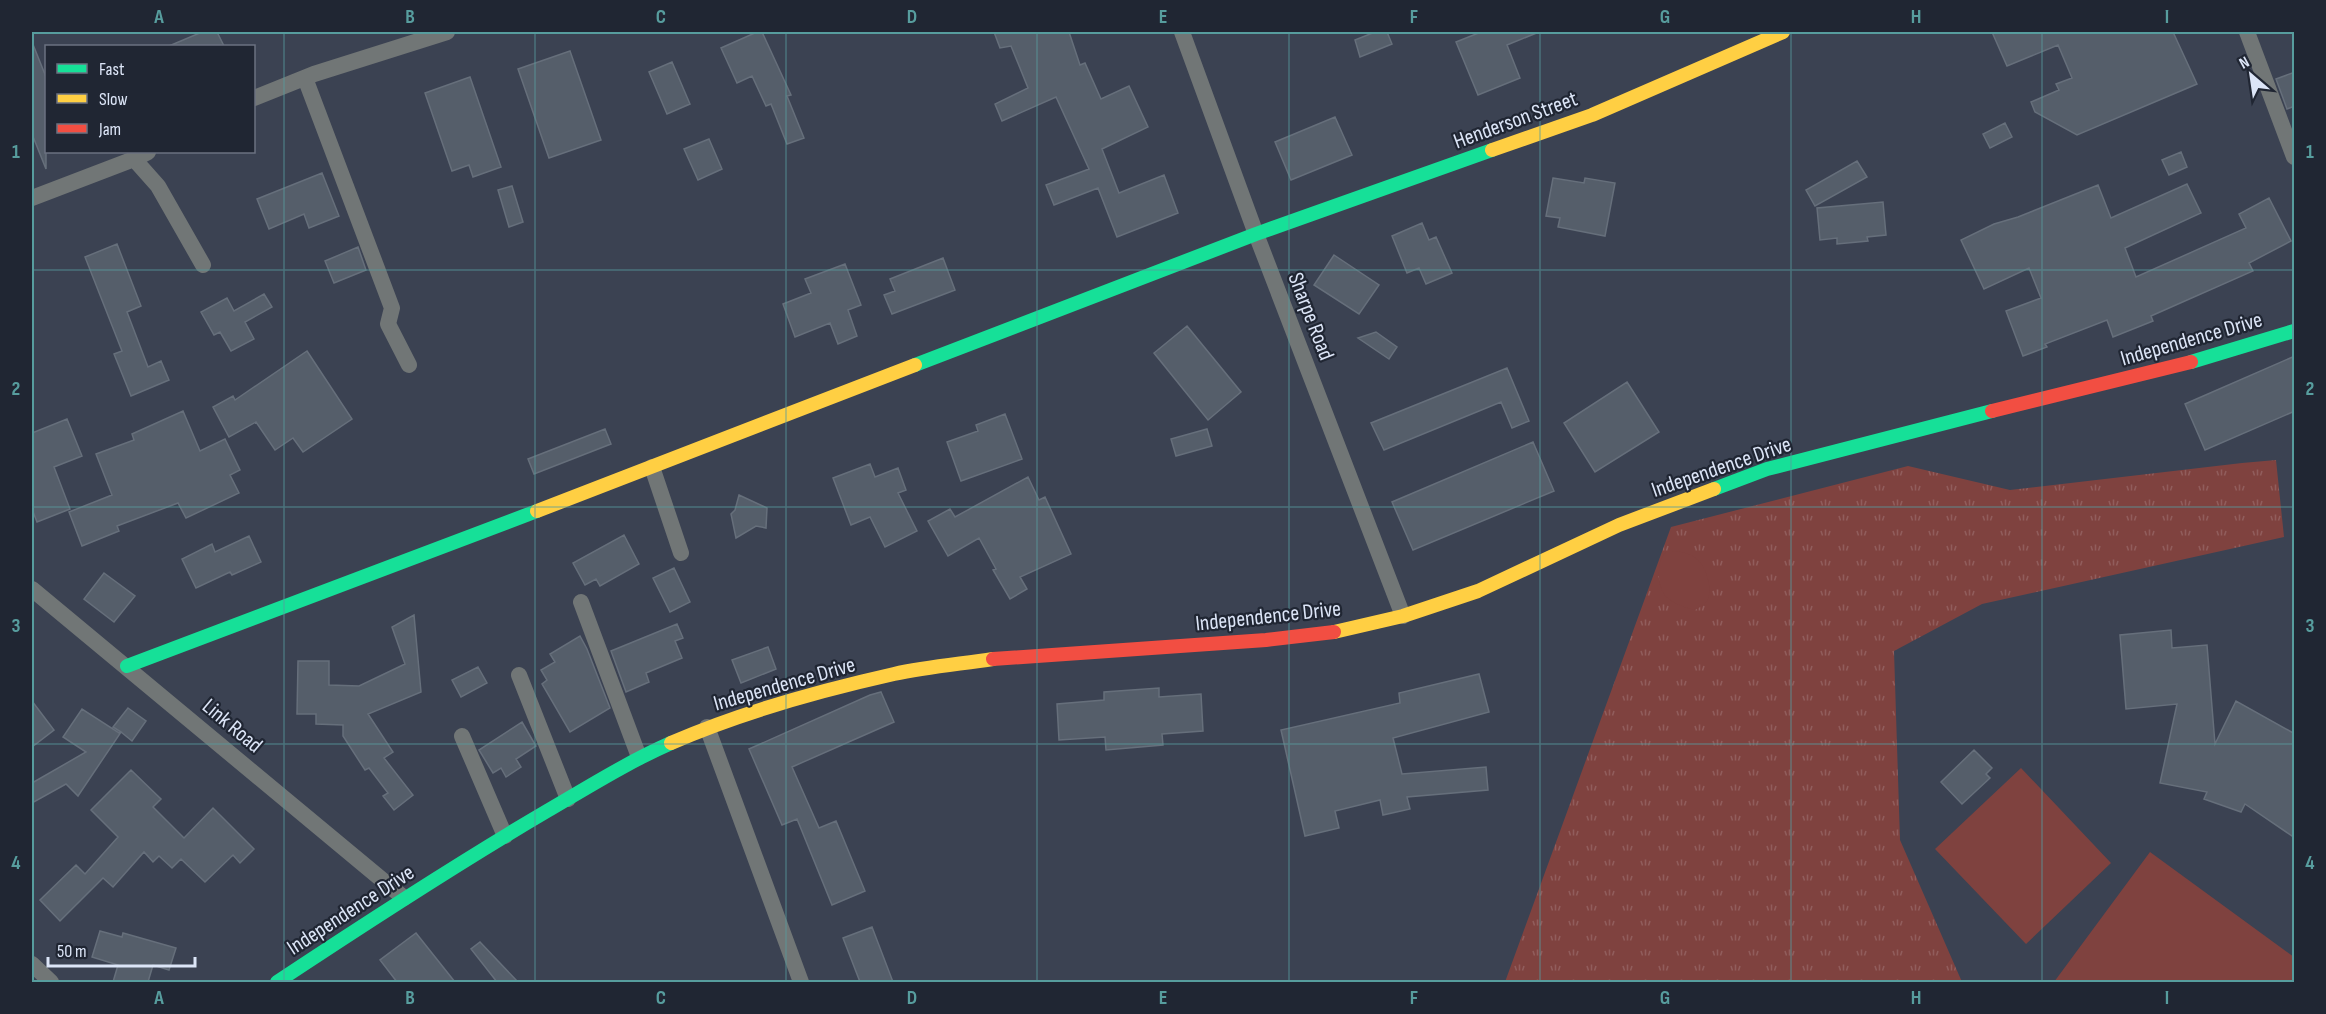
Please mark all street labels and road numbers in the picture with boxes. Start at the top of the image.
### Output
street label: Henderson Street [1450,85,1581,155]
street label: Sharpe Road [1282,269,1340,364]
street label: Independence Drive [2117,306,2265,373]
street label: Independence Drive [1648,431,1795,504]
street label: Independence Drive [1194,595,1342,638]
street label: Independence Drive [710,651,858,718]
street label: Link Road [196,693,268,759]
street label: Independence Drive [282,859,419,961]

